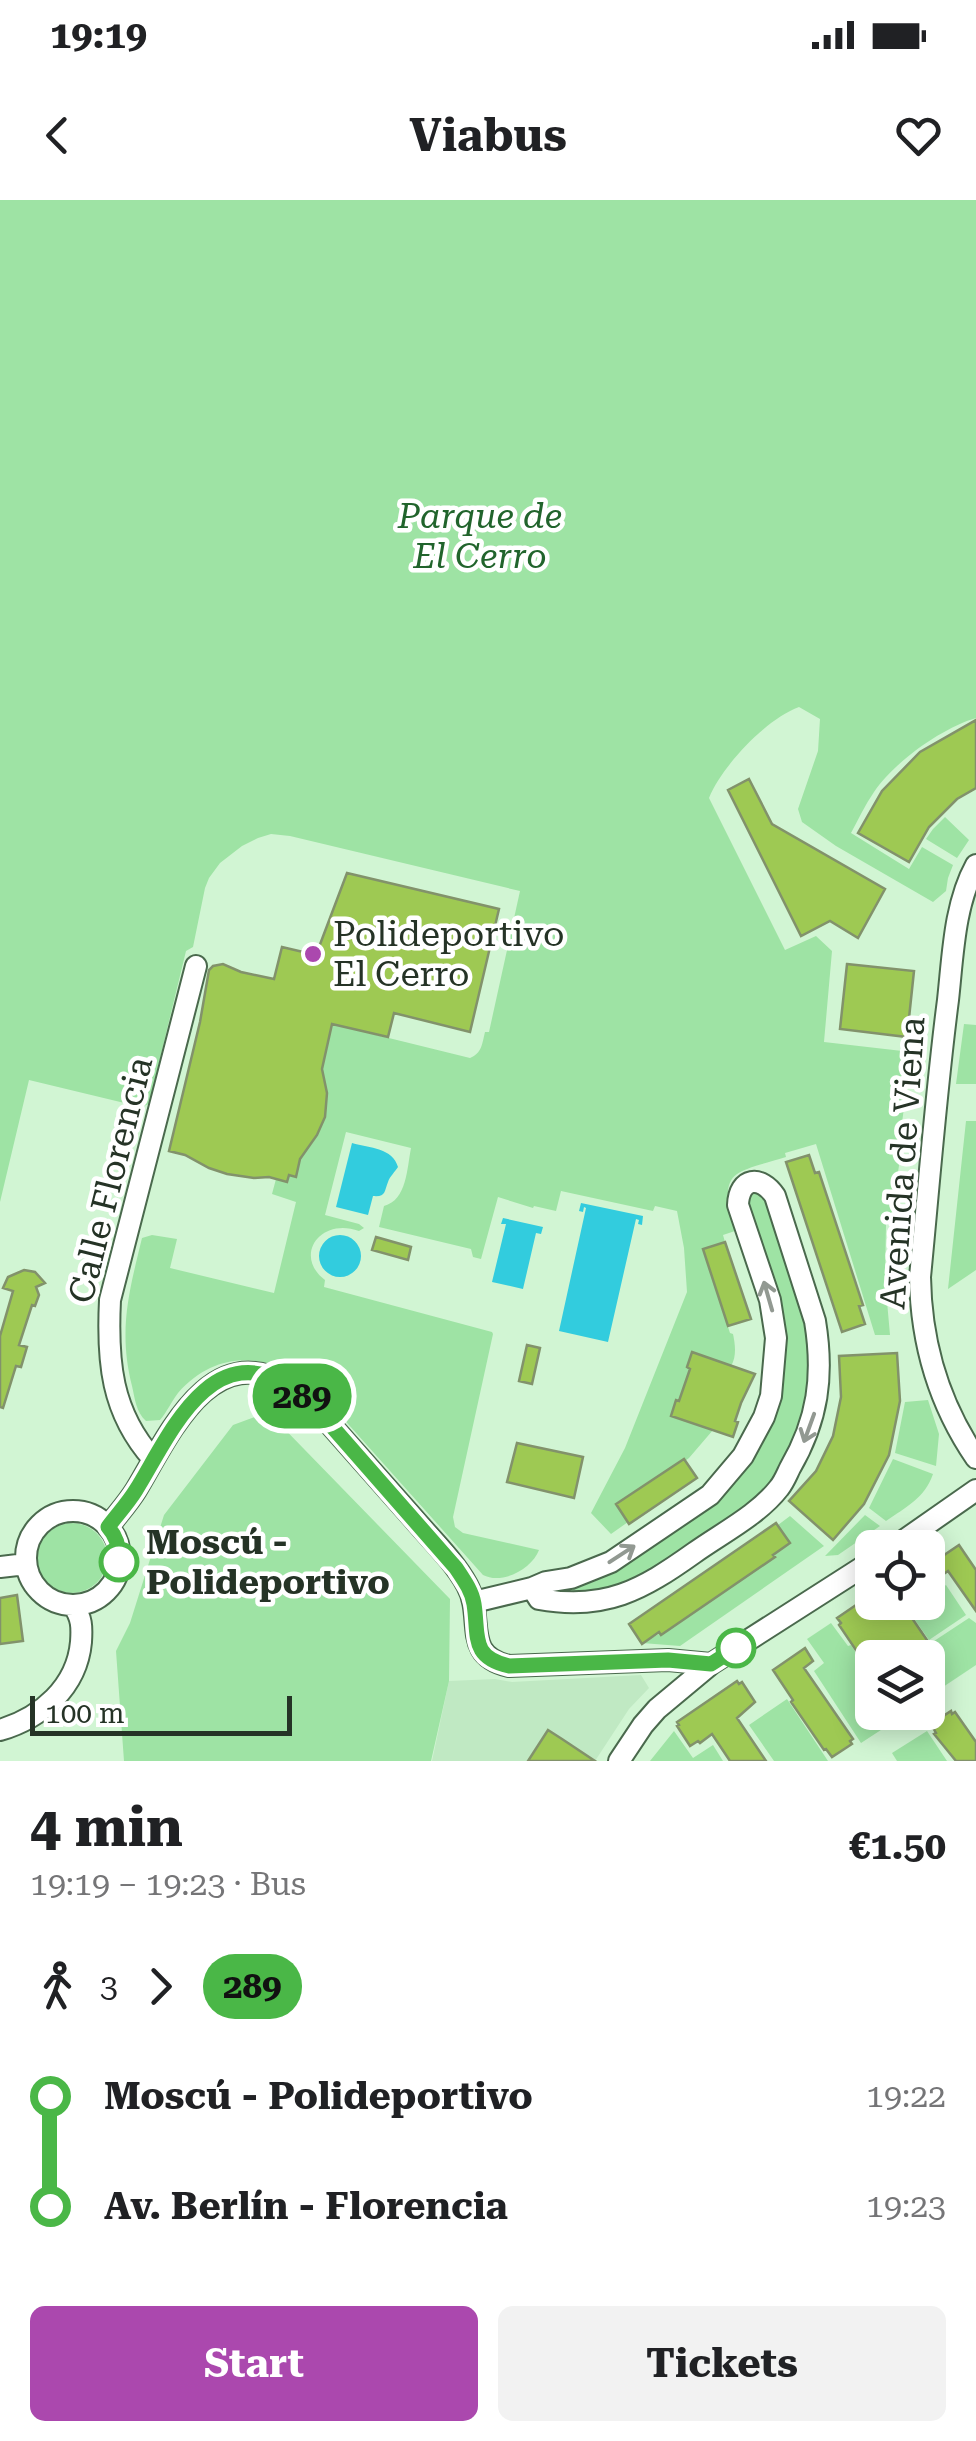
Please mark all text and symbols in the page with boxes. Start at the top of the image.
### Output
text: 19:19 [50,13,147,57]
icon: back [30,108,85,163]
icon: heart [891,108,946,163]
text: Viabus [409,109,567,162]
park label: Parque de El Cerro [397,496,562,577]
place label: Polideportivo El Cerro [333,914,564,995]
marker: Polideportivo El Cerro [302,943,324,965]
street label: Avenida de Viena [872,1015,934,1311]
street label: Calle Florencia [61,1052,161,1308]
one-way arrow [758,1281,776,1312]
line badge: 289 [244,1364,360,1428]
text: 289 [273,1376,331,1417]
one-way arrow [799,1412,817,1443]
place label: Moscú - Polideportivo [146,1522,390,1603]
map controls [855,1530,945,1730]
button: locate [855,1530,945,1620]
marker: Moscú - Polideportivo [100,1543,138,1581]
one-way arrow [608,1544,635,1564]
unlabelled marker [717,1629,755,1667]
button: layers [855,1640,945,1730]
scale bar [30,1691,292,1736]
text: 100 m [45,1697,125,1730]
text: 4 min [30,1795,183,1859]
text: €1.50 [849,1824,946,1868]
text: 19:19 – 19:23 · Bus [30,1865,306,1903]
icon: walk [30,1959,85,2014]
icon: forward [133,1959,188,2014]
text: 289 [223,1966,282,2007]
text: 3 [100,1967,118,2005]
text: Moscú - Polideportivo [104,2074,533,2118]
text: 19:22 [866,2077,946,2115]
text: Av. Berlín - Florencia [104,2184,508,2228]
text: 19:23 [866,2187,946,2225]
button: Start [30,2306,478,2421]
button: Tickets [498,2306,946,2421]

